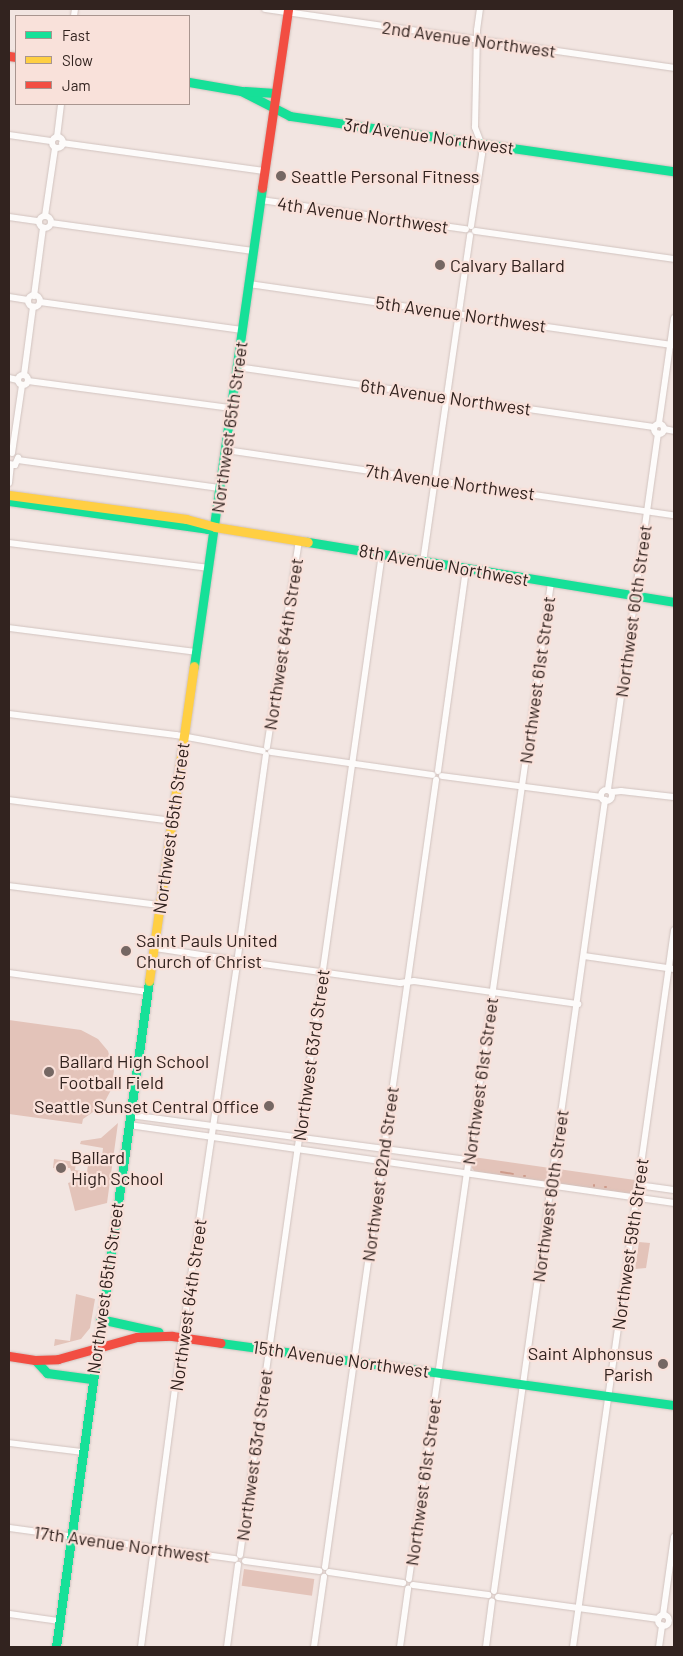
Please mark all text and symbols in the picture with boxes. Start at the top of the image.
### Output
legend [15,15,190,105]
street label: 2nd Avenue Northwest [381,16,557,62]
text: Fast [62,26,90,44]
text: Slow [62,51,93,69]
text: Jam [62,76,91,94]
street label: 3rd Avenue Northwest [342,113,516,159]
place label: Seattle Personal Fitness [291,165,480,187]
marker: Seattle Personal Fitness [275,170,287,182]
street label: 4th Avenue Northwest [276,192,450,238]
place label: Calvary Ballard [450,254,565,276]
marker: Calvary Ballard [434,259,446,271]
street label: 5th Avenue Northwest [374,291,548,337]
street label: Northwest 65th Street [206,340,252,514]
street label: 6th Avenue Northwest [359,374,533,420]
street label: 7th Avenue Northwest [364,459,536,505]
street label: Northwest 60th Street [610,523,656,699]
street label: 8th Avenue Northwest [357,539,531,591]
street label: Northwest 64th Street [259,556,307,732]
street label: Northwest 61st Street [515,595,559,765]
street label: Northwest 65th Street [148,741,194,915]
place label: Saint Pauls United Church of Christ [136,930,278,972]
marker: Saint Pauls United Church of Christ [120,945,132,957]
street label: Northwest 63rd Street [288,968,334,1142]
street label: Northwest 61st Street [458,996,502,1166]
place label: Ballard High School Football Field [59,1051,209,1094]
marker: Ballard High School Football Field [43,1066,55,1078]
street label: Northwest 62nd Street [357,1085,403,1263]
place label: Seattle Sunset Central Office [34,1095,259,1117]
marker: Seattle Sunset Central Office [263,1100,275,1112]
street label: Northwest 60th Street [527,1108,573,1284]
place label: Ballard High School [71,1147,164,1190]
street label: Northwest 59th Street [607,1157,653,1331]
marker: Ballard High School [55,1162,67,1174]
street label: Northwest 65th Street [82,1201,128,1375]
street label: Northwest 64th Street [165,1217,211,1393]
street label: 15th Avenue Northwest [251,1336,431,1382]
place label: Saint Alphonsus Parish [528,1343,653,1386]
marker: Saint Alphonsus Parish [657,1358,669,1370]
street label: Northwest 63rd Street [231,1368,277,1542]
street label: Northwest 61st Street [401,1397,445,1567]
street label: 17th Avenue Northwest [33,1521,211,1567]

